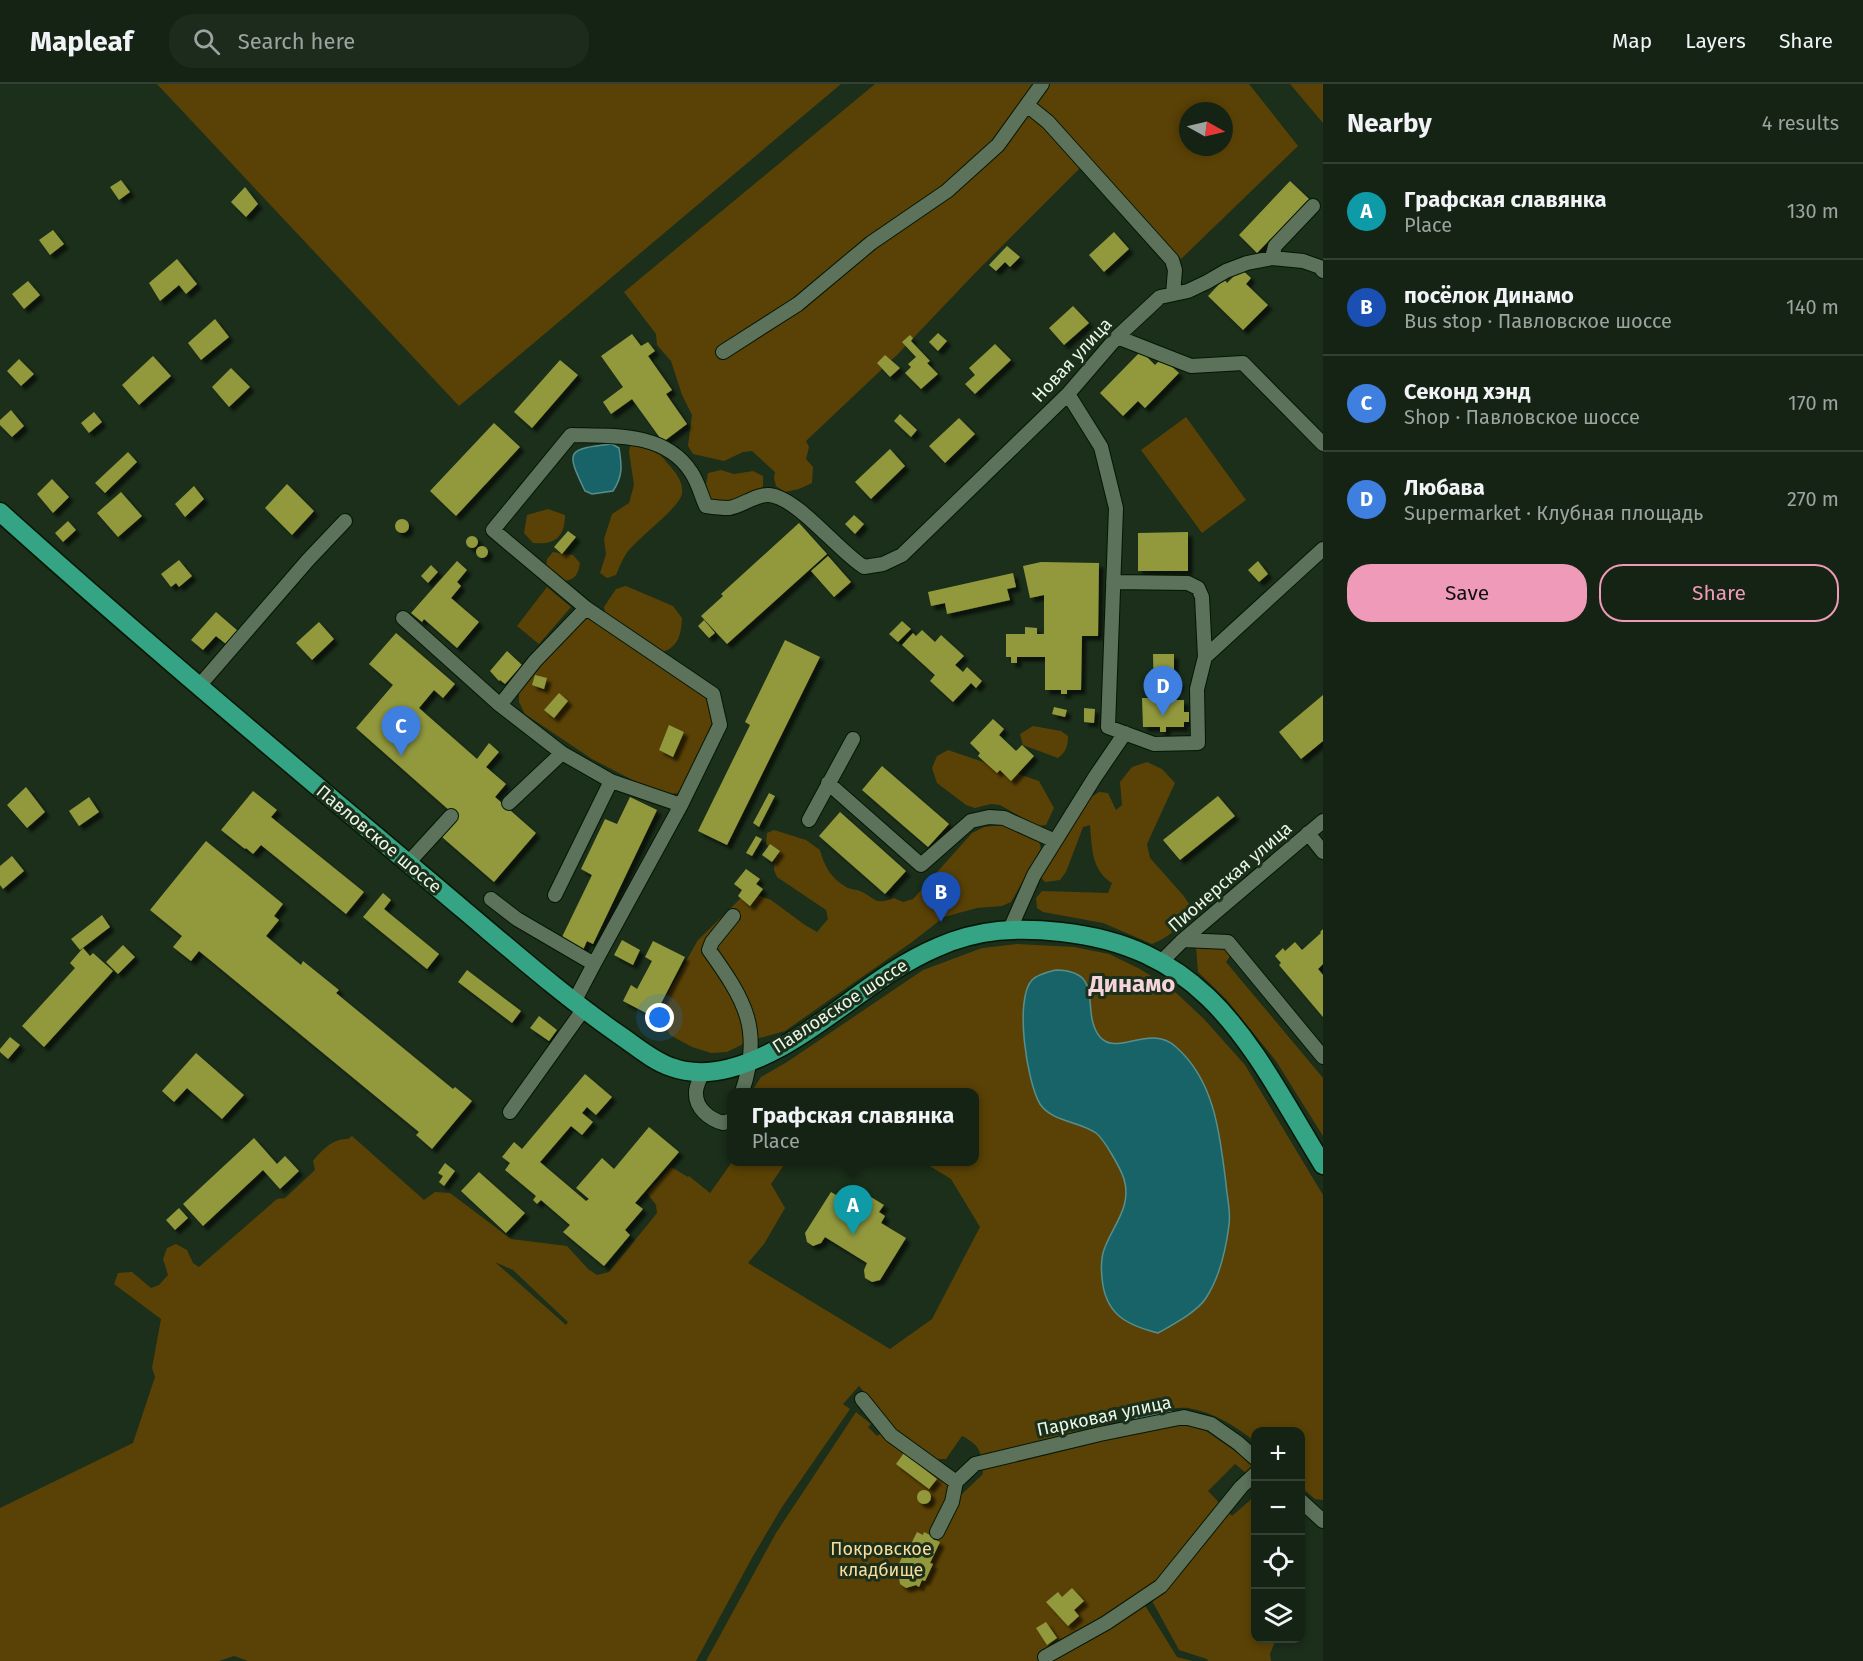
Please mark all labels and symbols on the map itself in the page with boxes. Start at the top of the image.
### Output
north arrow [1179,102,1233,156]
street label: Новая улица [1027,313,1117,407]
pin: D [1144,666,1182,716]
pin: C [382,706,420,756]
street label: Павловское шоссе [312,780,446,898]
street label: Пионерская улица [1164,817,1296,937]
pin: B [922,872,960,922]
street label: Павловское шоссе [768,954,912,1058]
district label: Динамо [1088,970,1175,998]
your location [645,1003,674,1032]
pin: A [834,1186,872,1235]
street label: Парковая улица [1035,1391,1173,1441]
park label: Покровское кладбище [830,1538,932,1581]

